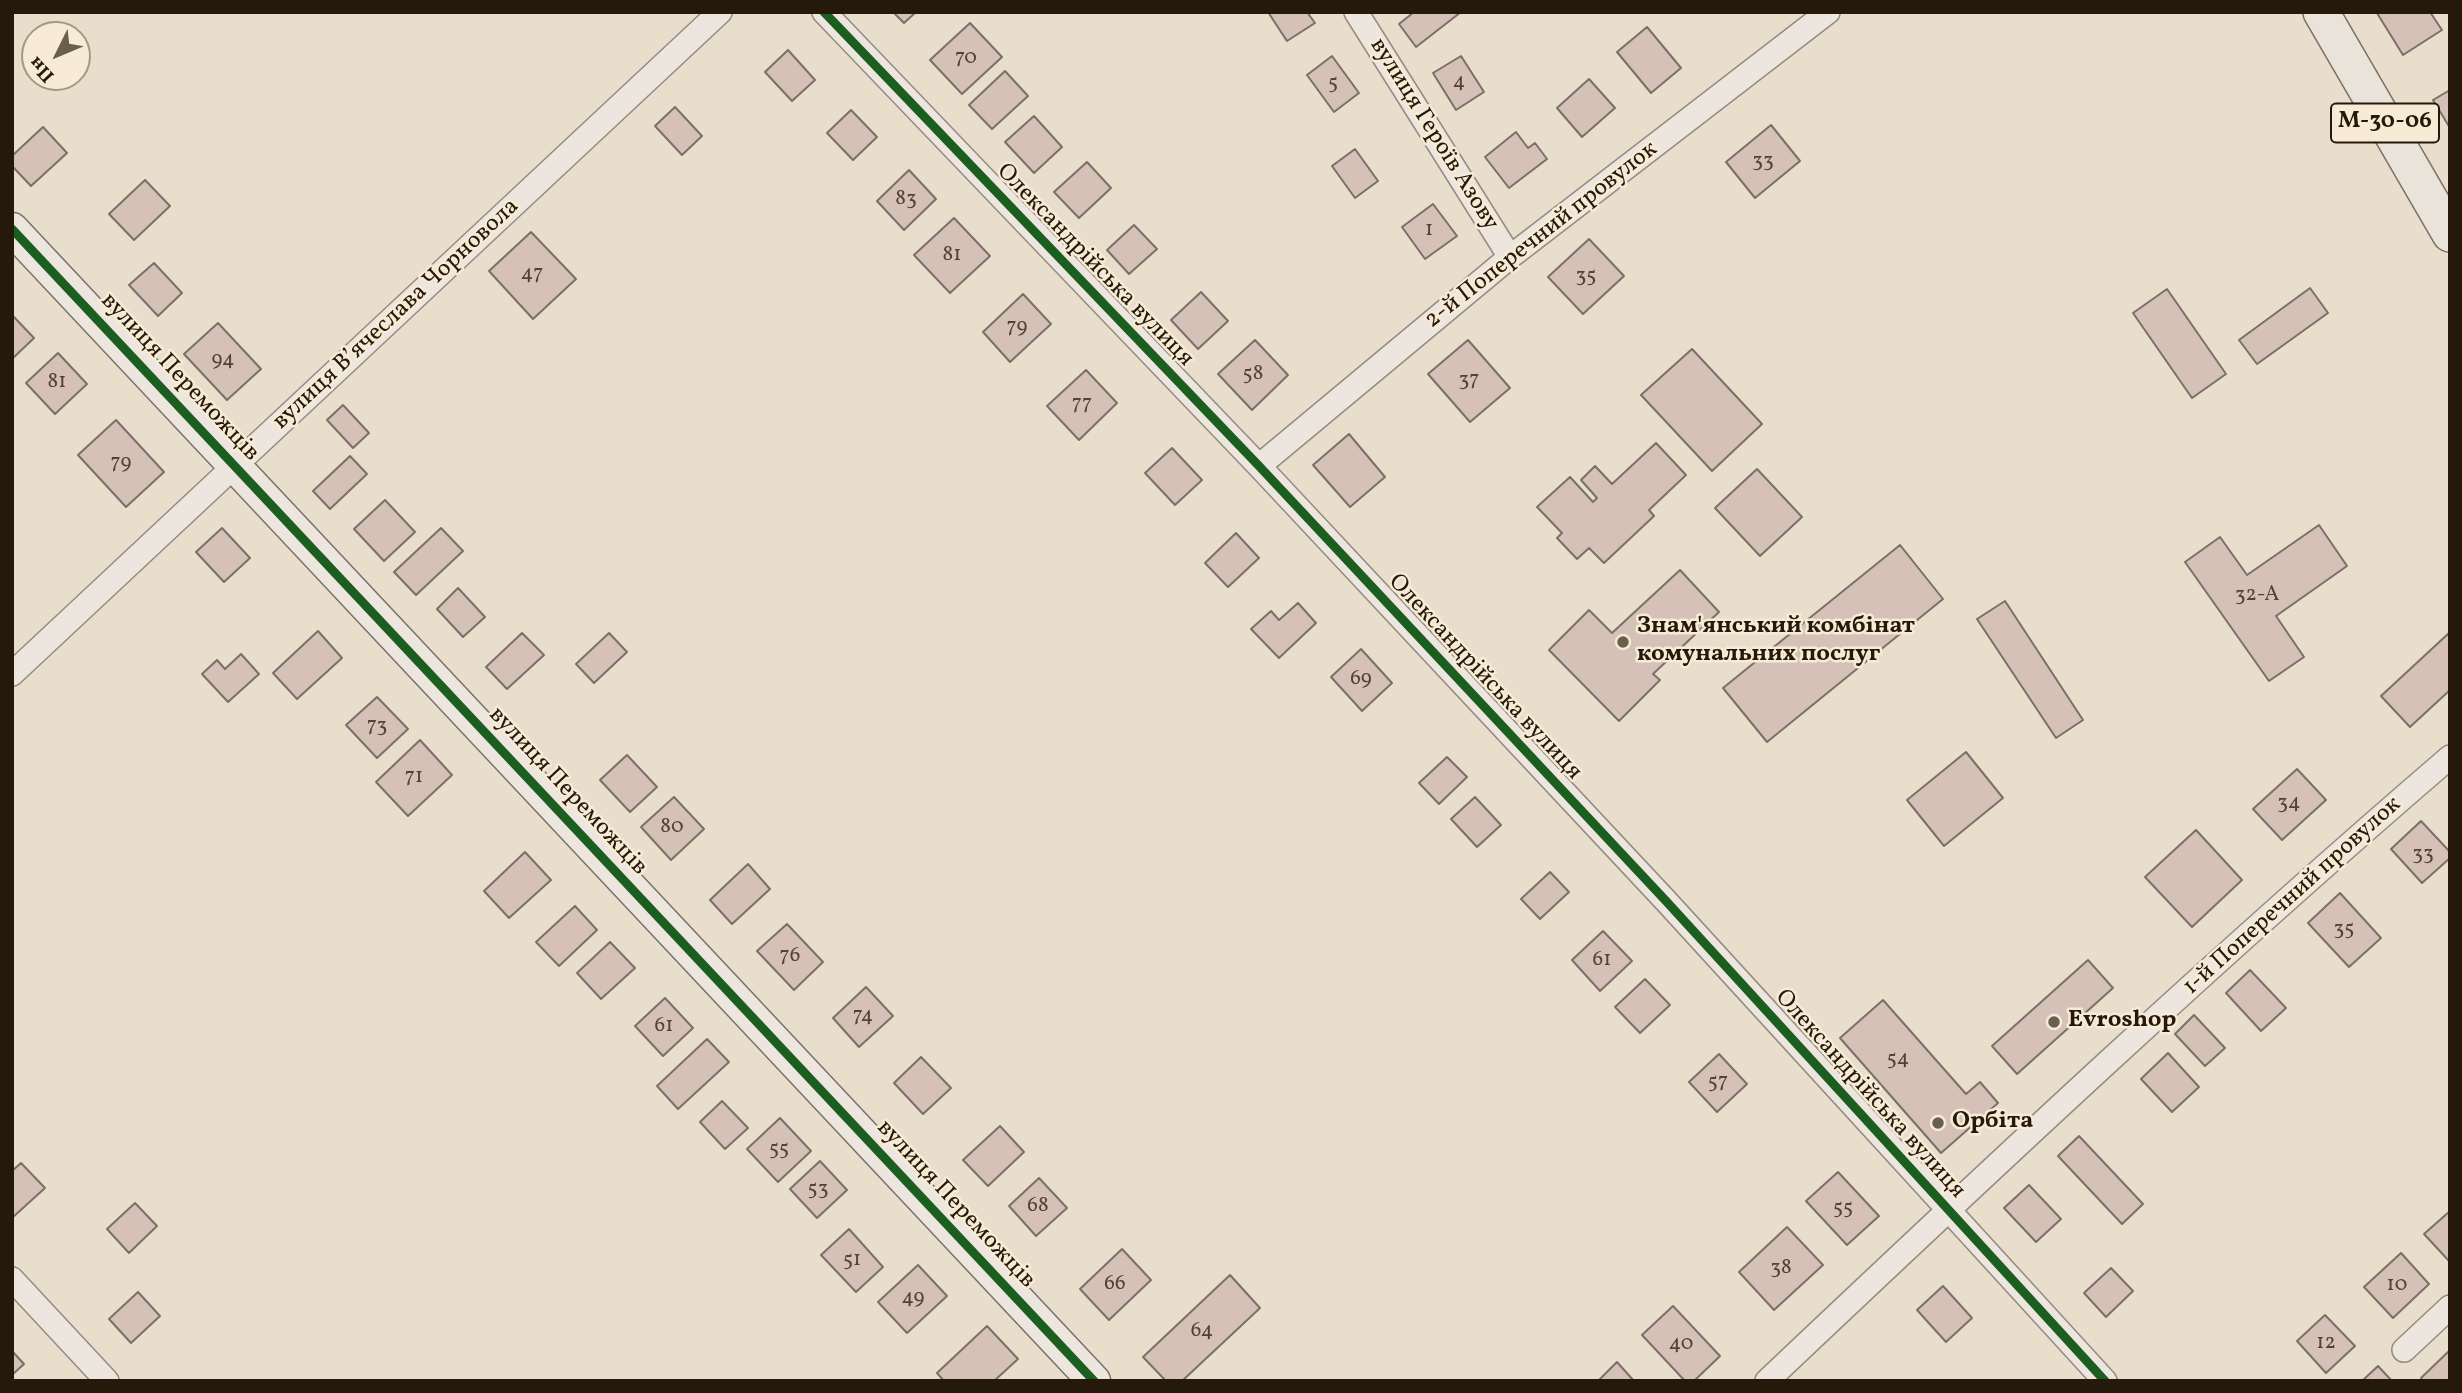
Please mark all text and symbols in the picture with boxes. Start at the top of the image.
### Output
north arrow [21,21,91,91]
street label: вулиця Героїв Азову [1362,33,1504,237]
house number: 70 [955,46,977,72]
text: Пн [23,50,61,88]
house number: 4 [1453,70,1465,96]
house number: 5 [1328,71,1338,97]
road number: М-30-06 [2331,104,2439,142]
street label: 2-й Поперечний провулок [1420,136,1664,336]
house number: 33 [1752,149,1774,175]
street label: Олександрійська вулиця [989,158,1199,374]
house number: 83 [895,187,917,213]
street label: вулиця Вʼячеслава Чорновола [268,193,526,437]
house number: 1 [1425,218,1433,244]
house number: 81 [943,243,961,269]
house number: 47 [521,262,543,288]
house number: 35 [1576,264,1596,290]
street label: вулиця Переможців [94,288,264,468]
house number: 79 [1007,315,1027,341]
house number: 94 [212,348,234,374]
house number: 58 [1243,362,1263,388]
house number: 37 [1459,368,1479,394]
house number: 81 [48,370,66,396]
house number: 77 [1072,392,1092,418]
house number: 79 [111,451,131,477]
street label: Олександрійська вулиця [1381,569,1587,787]
house number: 32-А [2235,583,2279,609]
place label: Знам'янський комбінат комунальних послуг [1637,614,1915,670]
marker: Знам'янський комбінат комунальних послуг [1615,634,1631,650]
house number: 69 [1350,667,1372,693]
street label: вулиця Переможців [482,702,652,882]
house number: 73 [367,714,387,740]
house number: 71 [405,765,423,791]
house number: 34 [2277,791,2301,817]
street label: 1-й Поперечний провулок [2178,792,2408,1002]
house number: 80 [660,815,684,841]
house number: 33 [2412,842,2434,868]
house number: 35 [2334,917,2354,943]
house number: 76 [780,944,800,970]
house number: 61 [1593,948,1611,974]
street label: Олександрійська вулиця [1767,985,1971,1205]
house number: 74 [853,1004,873,1030]
place label: Evroshop [2068,1008,2176,1036]
house number: 61 [655,1014,673,1040]
marker: Evroshop [2046,1014,2062,1030]
house number: 54 [1887,1047,1909,1073]
house number: 57 [1708,1070,1728,1096]
place label: Орбіта [1952,1109,2033,1137]
street label: вулиця Переможців [870,1115,1040,1295]
marker: Орбіта [1930,1115,1946,1131]
house number: 55 [769,1137,789,1163]
house number: 53 [808,1177,828,1203]
house number: 68 [1027,1194,1049,1220]
house number: 55 [1833,1196,1853,1222]
house number: 51 [843,1248,861,1274]
house number: 38 [1770,1256,1792,1282]
house number: 66 [1104,1272,1126,1298]
house number: 10 [2387,1273,2407,1299]
house number: 49 [902,1286,924,1312]
house number: 64 [1191,1319,1213,1345]
house number: 12 [2316,1331,2336,1357]
house number: 40 [1669,1332,1693,1358]

